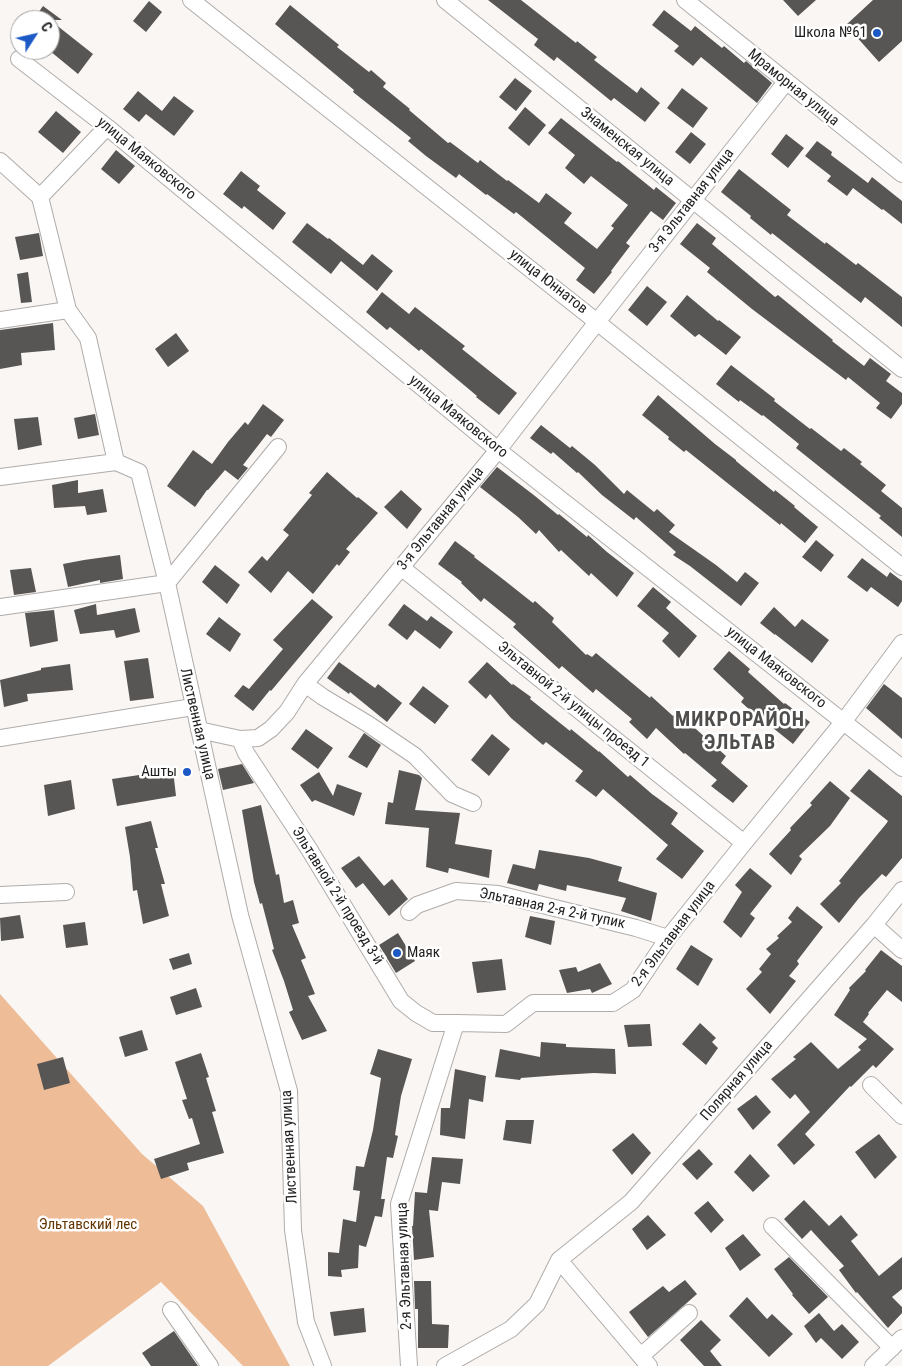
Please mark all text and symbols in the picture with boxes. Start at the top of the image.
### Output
north arrow [10,10,60,60]
text: С [38,19,55,35]
place label: Школа №61 [794,24,867,42]
marker: Школа №61 [871,27,883,39]
street label: Мраморная улица [744,46,842,130]
street label: Знаменская улица [577,104,677,190]
street label: улица Маяковского [93,114,199,204]
street label: 3-я Эльтавная улица [646,145,738,257]
street label: улица Юннатов [505,246,591,318]
street label: улица Маяковского [405,372,511,462]
street label: 3-я Эльтавная улица [394,464,488,574]
street label: улица Маяковского [722,623,830,713]
street label: Эльтавной 2-й улицы проезд 1 [493,638,653,772]
street label: Лиственная улица [175,666,219,782]
district label: МИКРОРАЙОН ЭЛЬТАВ [674,709,806,756]
place label: Ашты [141,763,177,781]
marker: Ашты [181,766,193,778]
street label: Эльтавной 2-й проезд 3-й [287,824,387,968]
street label: 2-я Эльтавная улица [628,878,720,990]
street label: Эльтавная 2-я 2-й тупик [477,885,627,933]
place label: Маяк [407,944,440,962]
marker: Маяк [391,947,403,959]
street label: Полярная улица [697,1037,777,1125]
street label: Лиственная улица [278,1090,302,1204]
street label: 2-я Эльтавная улица [394,1202,416,1330]
park label: Эльтавский лес [39,1216,137,1234]

